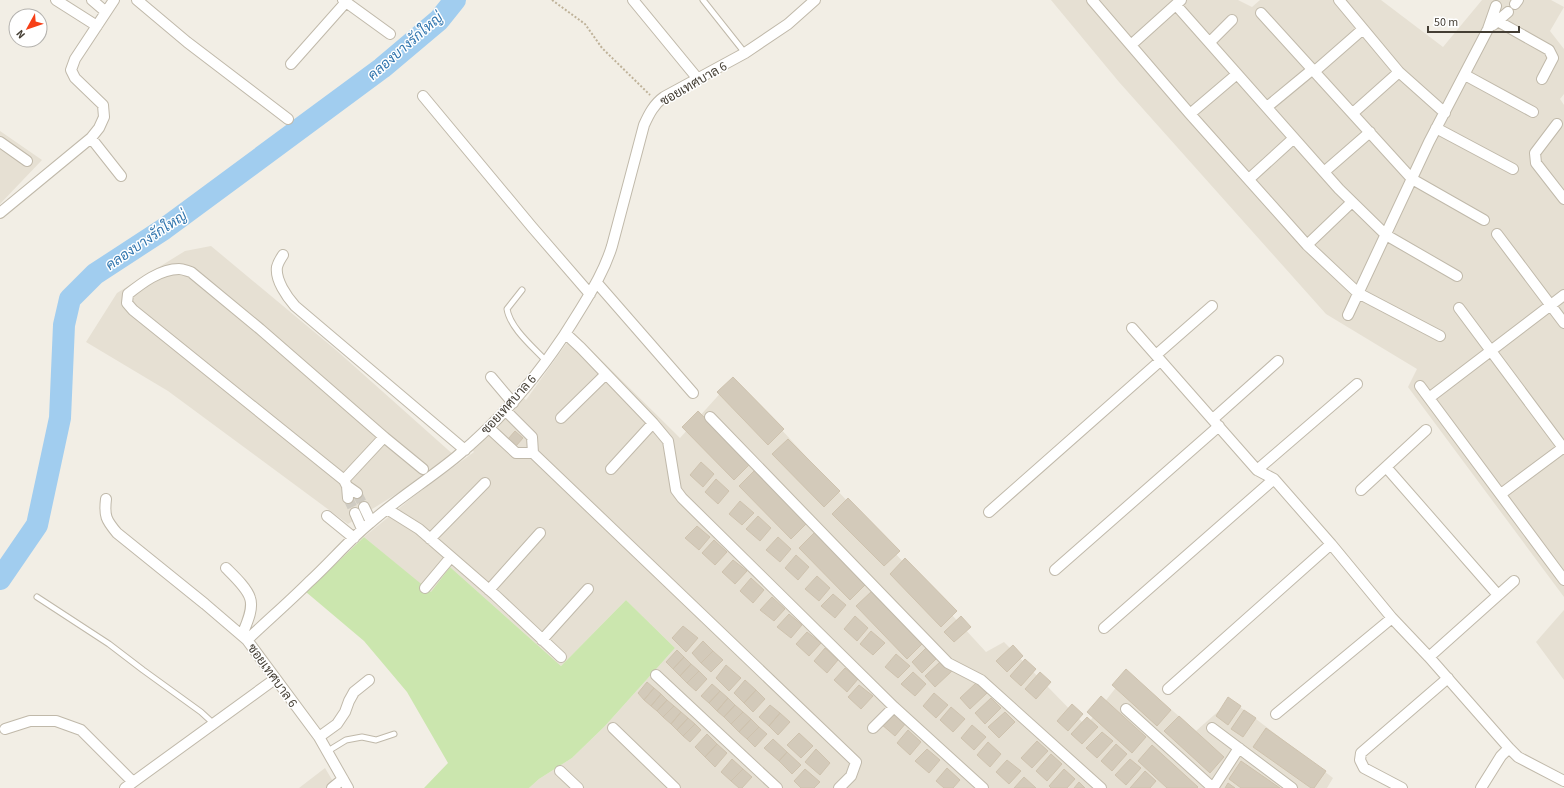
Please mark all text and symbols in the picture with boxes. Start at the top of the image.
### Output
north arrow [8,8,48,48]
water label: คลองบางรักใหญ่ [364,8,449,85]
scale bar [1428,8,1519,34]
text: 50 m [1434,14,1458,31]
text: N [13,26,29,42]
street label: ซอยเทศบาล 6 [657,57,730,110]
water label: คลองบางรักใหญ่ [102,206,192,275]
street label: ซอยเทศบาล 6 [477,371,540,438]
street label: ซอยเทศบาล 6 [243,640,301,711]

